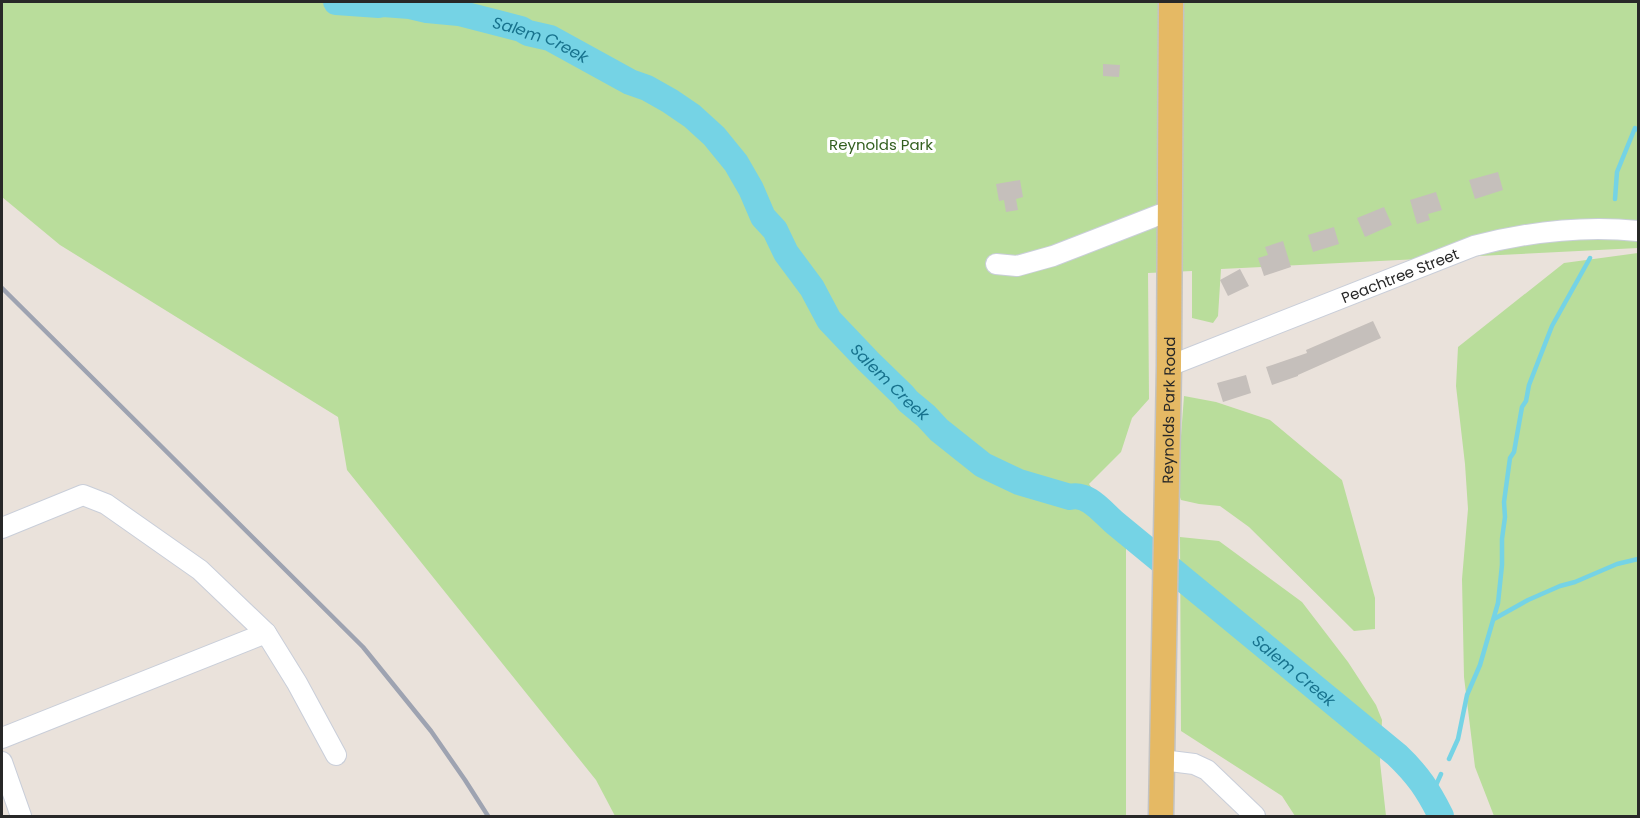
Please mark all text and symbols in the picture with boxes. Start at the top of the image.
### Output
water label: Salem Creek [490,11,593,69]
park label: Reynolds Park [829,134,933,155]
street label: Peachtree Street [1338,243,1462,308]
street label: Reynolds Park Road [1156,337,1180,484]
water label: Salem Creek [846,338,935,426]
water label: Salem Creek [1247,629,1341,712]

